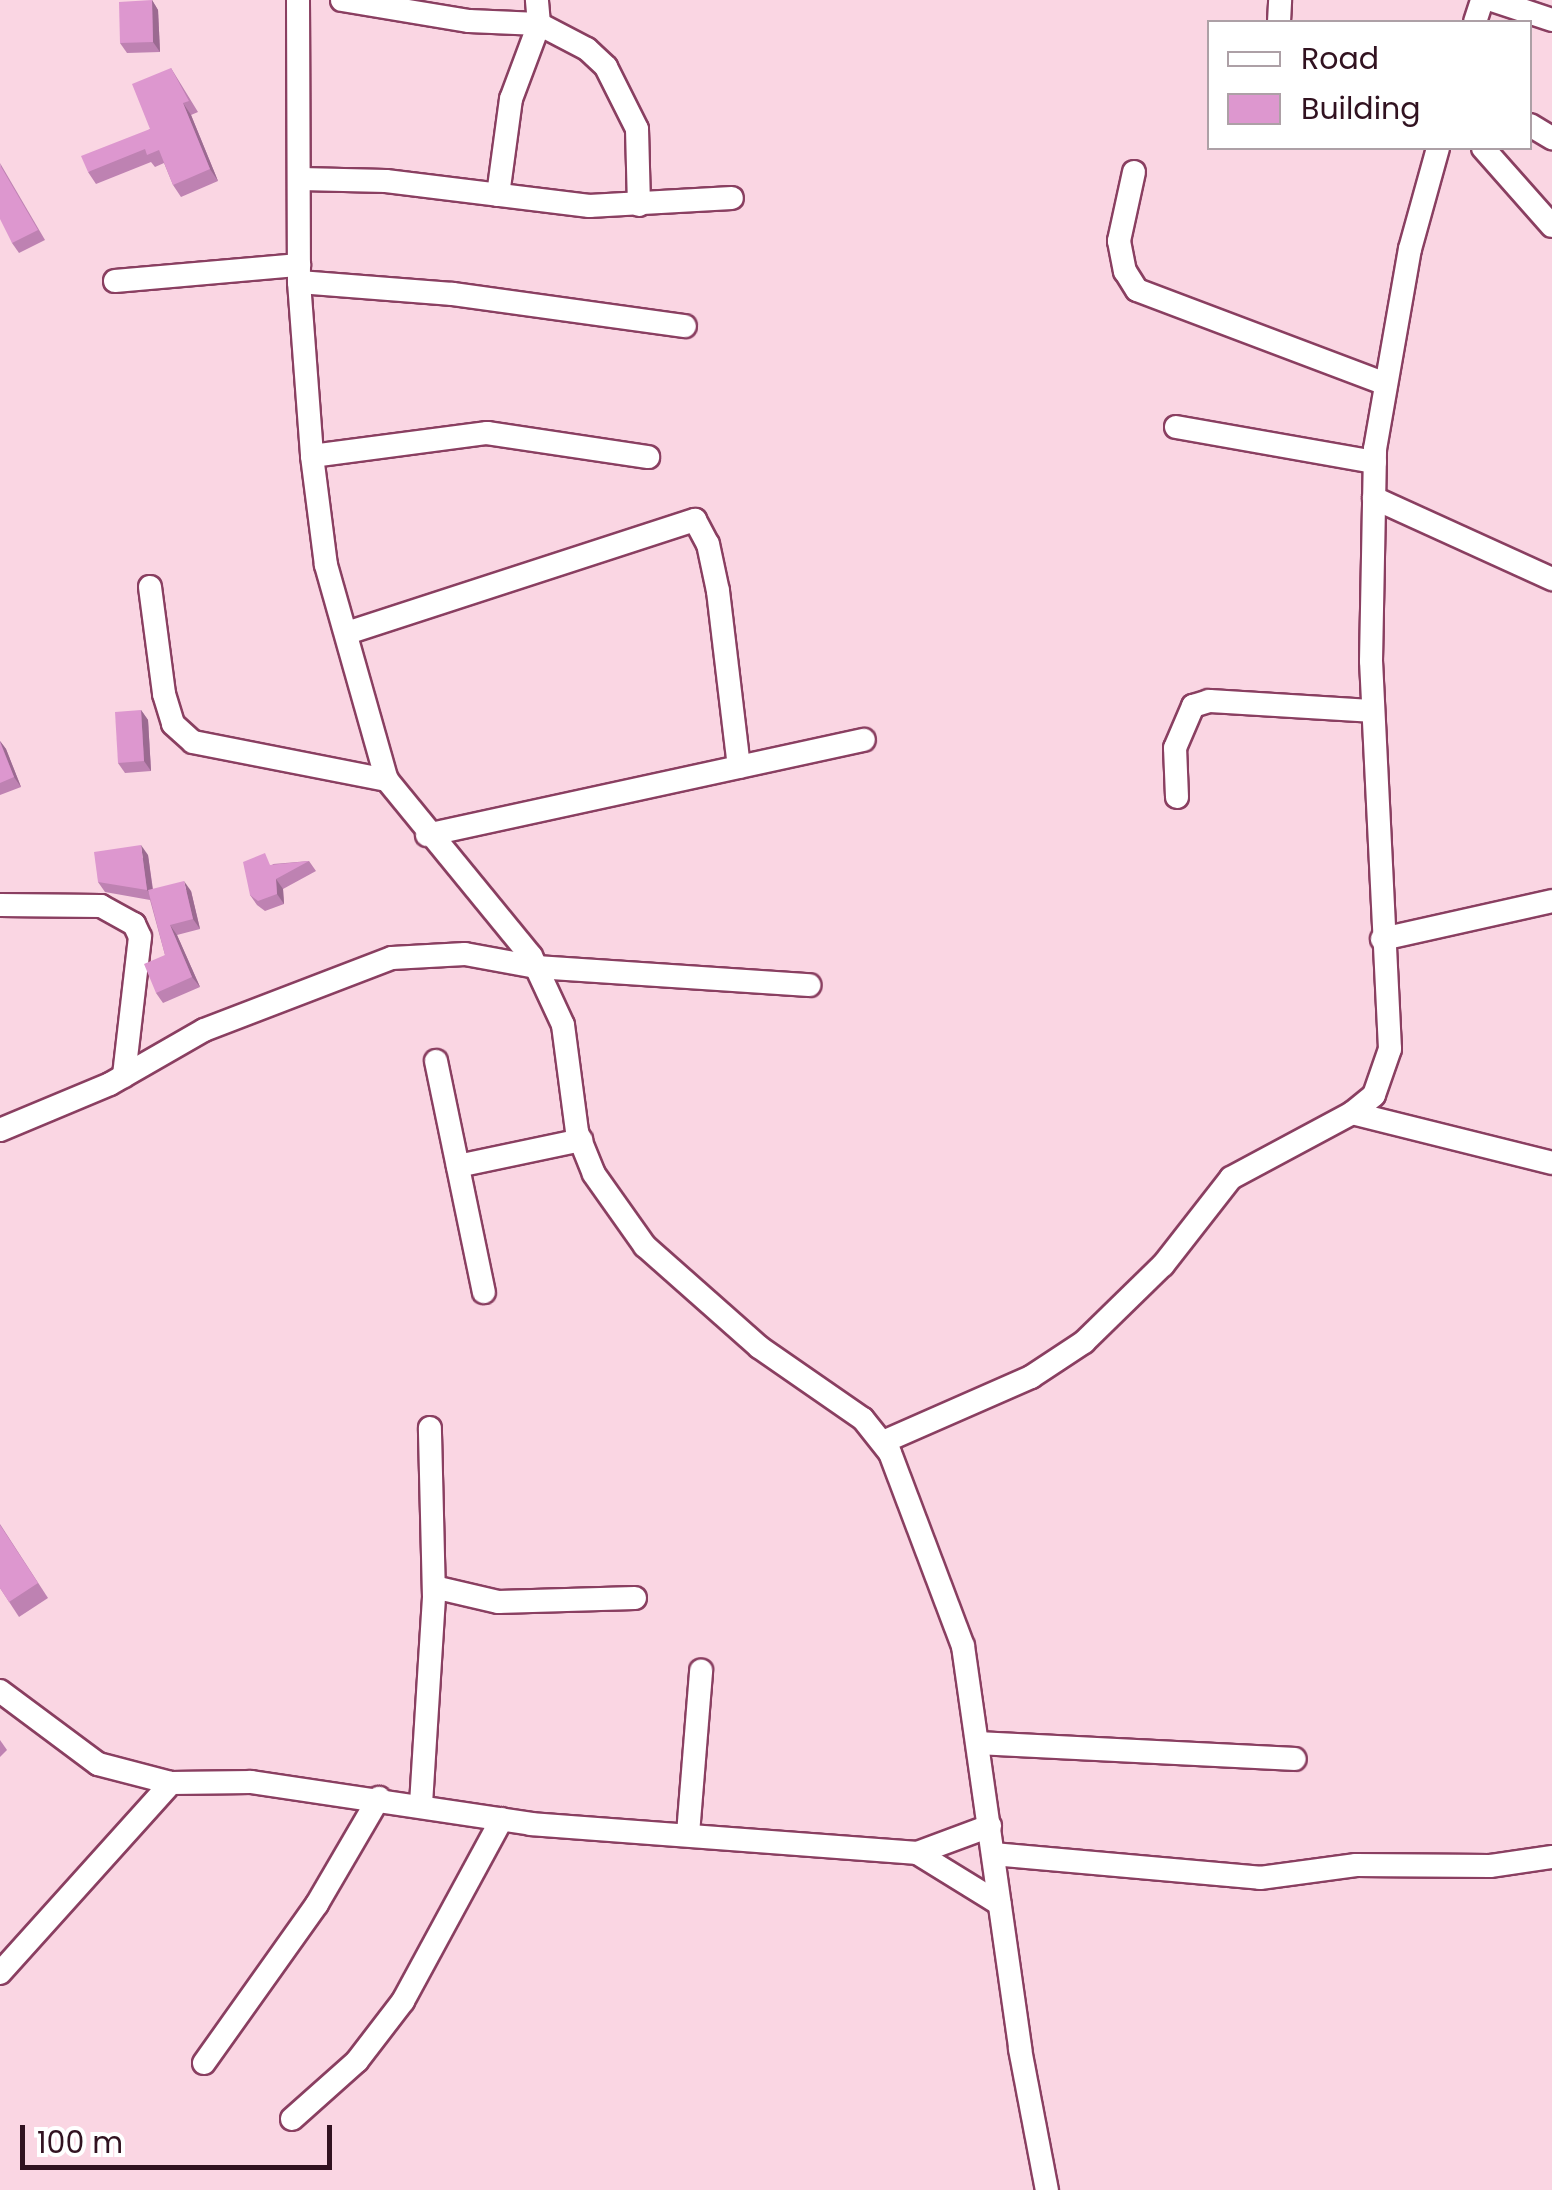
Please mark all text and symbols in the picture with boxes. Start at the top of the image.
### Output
legend [1207,20,1532,150]
text: Road [1301,37,1379,80]
text: Building [1301,87,1421,130]
scale bar [25,2105,338,2167]
text: 100 m [37,2121,123,2164]

